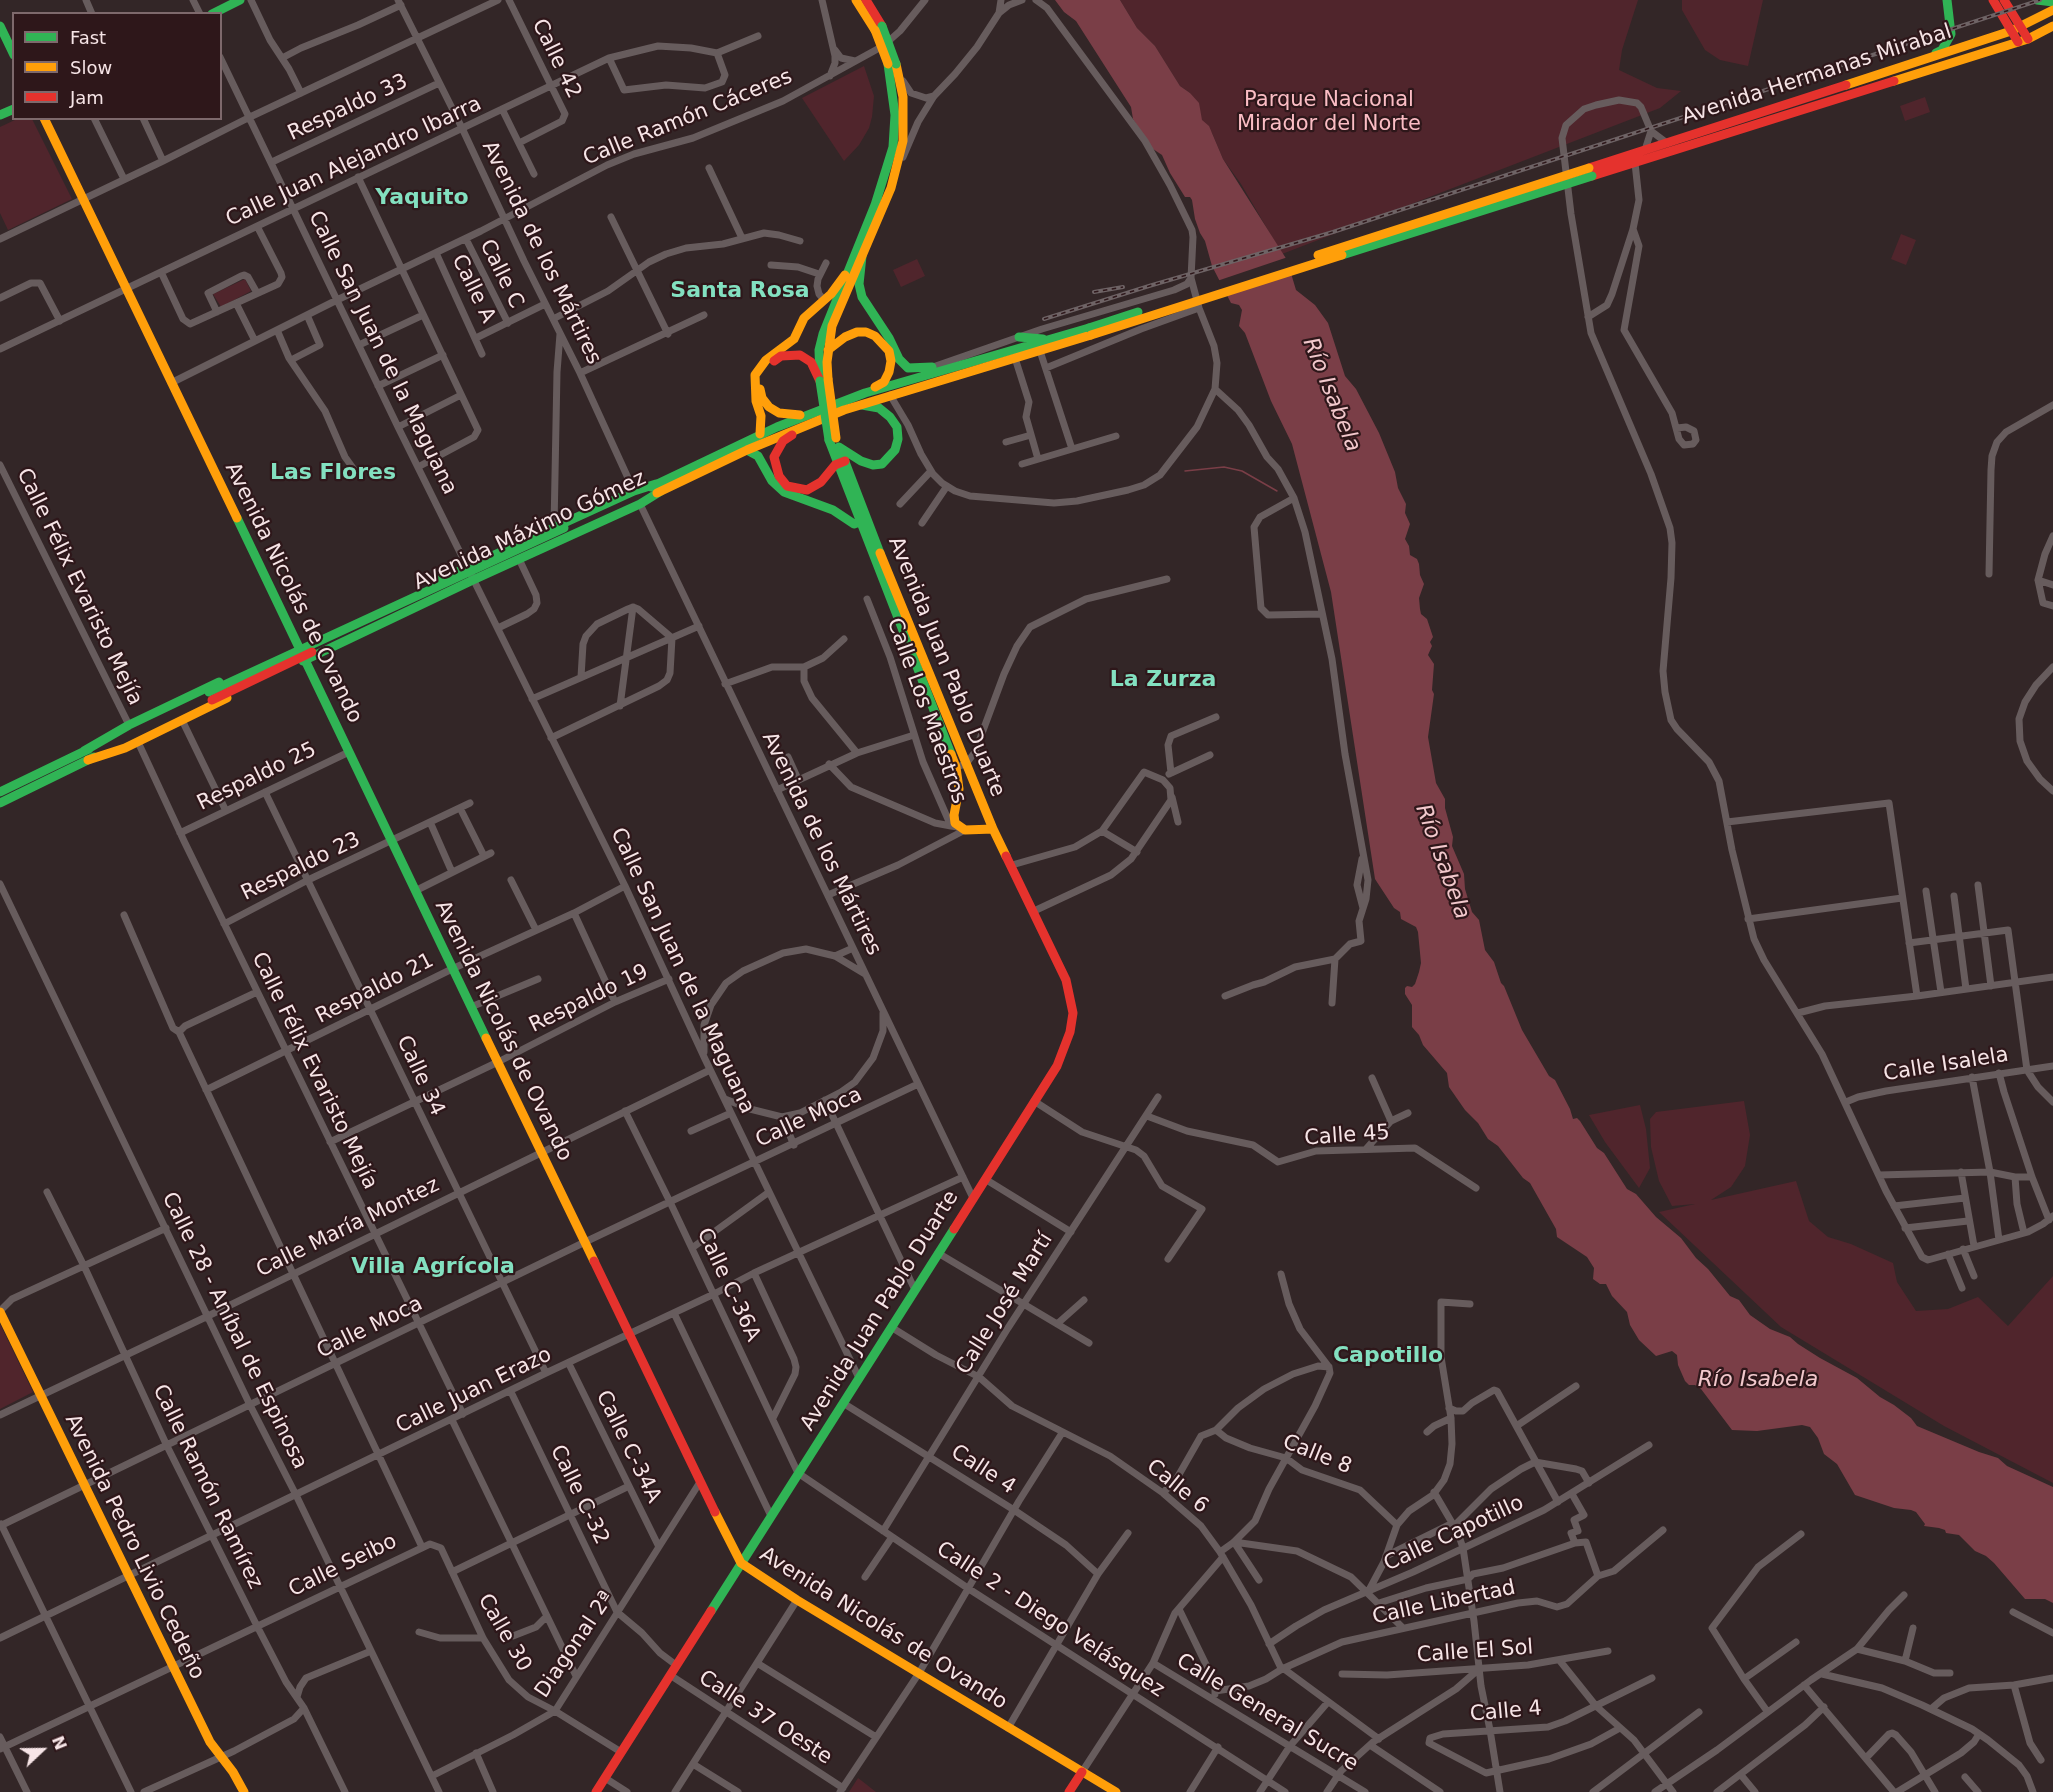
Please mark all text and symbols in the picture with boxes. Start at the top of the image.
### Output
legend [12,12,222,120]
street label: Calle 42 [526,15,586,103]
street label: Avenida Hermanas Mirabal [1679,19,1955,131]
text: Fast [70,27,106,48]
text: Slow [70,57,112,78]
street label: Calle Ramón Cáceres [580,65,796,171]
street label: Respaldo 33 [284,69,412,147]
text: Jam [70,87,104,108]
park label: Parque Nacional Mirador del Norte [1237,88,1421,138]
street label: Calle Juan Alejandro lbarra [222,92,486,232]
street label: Avenida de los Mártires [476,137,606,369]
district label: Yaquito [375,185,469,211]
street label: Calle San Juan de la Maguana [302,207,462,499]
street label: Calle C [474,235,528,313]
street label: Calle A [446,251,500,327]
district label: Santa Rosa [670,278,810,304]
water label: Río Isabela [1296,334,1366,456]
street label: Avenida Nicolás de Ovando [219,459,367,727]
district label: Las Flores [270,460,396,486]
street label: Calle Félix Evaristo Mejía [11,464,147,710]
street label: Avenida Máximo Gómez [410,466,650,596]
street label: Avenida Juan Pablo Duarte [882,533,1010,801]
street label: Calle Los Maestros [881,615,971,807]
district label: La Zurza [1110,667,1216,693]
street label: Avenida de los Mártires [756,728,886,960]
street label: Respaldo 25 [193,737,321,817]
water label: Río Isabela [1409,801,1475,923]
street label: Calle San Juan de la Maguana [605,824,759,1118]
street label: Respaldo 23 [237,827,365,907]
street label: Avenida Nicolás de Ovando [429,897,577,1165]
street label: Calle Félix Evaristo Mejía [246,948,382,1194]
street label: Respaldo 21 [312,948,438,1030]
street label: Respaldo 19 [525,959,653,1039]
street label: Calle 34 [391,1032,449,1120]
street label: Calle Isalela [1882,1043,2010,1087]
street label: Calle Moca [752,1082,866,1154]
street label: Calle 45 [1303,1120,1391,1152]
street label: Calle María Montez [252,1173,444,1283]
street label: Avenida Juan Pablo Duarte [796,1186,964,1436]
street label: Calle 28 - Aníbal de Espinosa [156,1188,312,1474]
street label: Calle C-36A [691,1224,765,1346]
street label: Calle José Martí [951,1229,1059,1379]
district label: Villa Agrícola [351,1254,515,1280]
street label: Calle Moca [313,1292,427,1364]
street label: Calle Juan Erazo [392,1342,556,1440]
district label: Capotillo [1333,1343,1443,1369]
water label: Río Isabela [1698,1367,1818,1393]
street label: Calle Ramón Ramírez [146,1381,268,1593]
street label: Calle C-34A [590,1387,666,1507]
street label: Avenida Pedro Livio Cedeño [59,1410,209,1684]
street label: Calle 8 [1279,1430,1355,1480]
street label: Calle 4 [946,1440,1020,1500]
street label: Calle C-32 [544,1441,614,1549]
street label: Calle 6 [1141,1455,1213,1519]
street label: Calle Capotillo [1380,1491,1528,1577]
street label: Calle Seibo [285,1529,401,1603]
street label: Calle 2 - Diego Velásquez [931,1537,1169,1703]
street label: Avenida Nicolás de Ovando [755,1542,1011,1716]
street label: Calle Libertad [1370,1576,1518,1630]
street label: Diagonal 2ª [530,1587,620,1703]
street label: Calle 30 [472,1590,536,1676]
street label: Calle El Sol [1416,1635,1534,1669]
street label: Calle General Sucre [1172,1649,1362,1777]
street label: Calle 37 Oeste [694,1666,836,1770]
street label: Calle 4 [1469,1696,1543,1728]
north arrow [12,1720,72,1780]
text: N [48,1733,70,1753]

